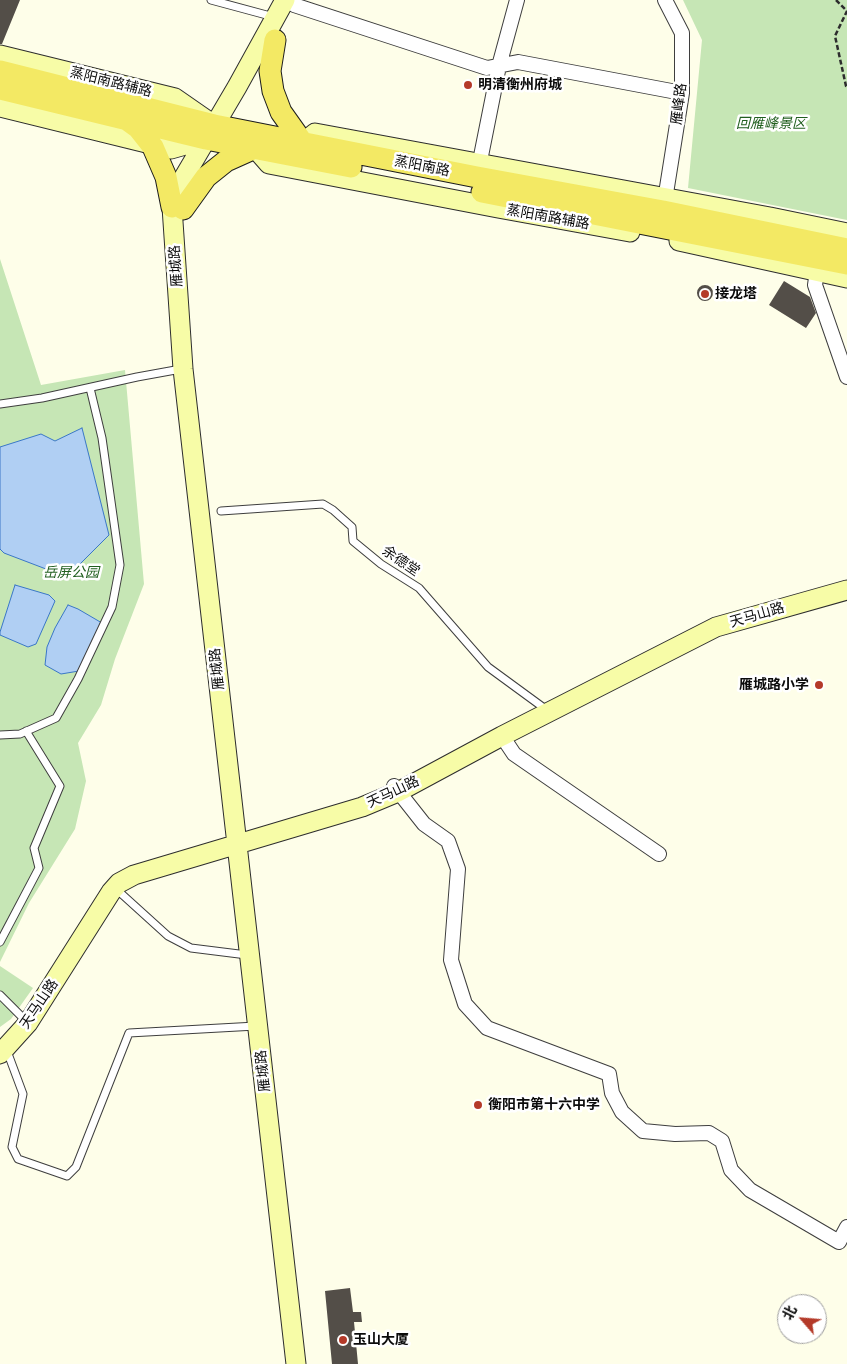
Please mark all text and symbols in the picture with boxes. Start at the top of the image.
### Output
street label: 蒸阳南路辅路 [68,64,154,100]
place label: 明清衡州府城 [478,77,562,93]
marker: 明清衡州府城 [462,79,474,91]
street label: 雁峰路 [668,82,690,126]
park label: 回雁峰景区 [736,116,806,132]
street label: 蒸阳南路 [393,152,451,180]
street label: 蒸阳南路辅路 [505,201,591,233]
street label: 雁城路 [166,244,186,288]
place label: 接龙塔 [715,286,757,302]
marker: 接龙塔 [699,288,711,300]
street label: 余德堂 [379,542,423,580]
park label: 岳屏公园 [43,565,99,581]
street label: 天马山路 [728,599,786,631]
street label: 雁城路 [206,647,228,691]
place label: 雁城路小学 [739,677,809,693]
marker: 雁城路小学 [813,679,825,691]
street label: 天马山路 [364,773,422,811]
street label: 天马山路 [16,976,62,1032]
street label: 雁城路 [252,1049,274,1093]
place label: 衡阳市第十六中学 [488,1097,600,1113]
marker: 衡阳市第十六中学 [472,1099,484,1111]
north arrow [777,1294,827,1344]
text: 北 [777,1302,801,1323]
place label: 玉山大厦 [353,1332,409,1348]
marker: 玉山大厦 [337,1334,349,1346]

